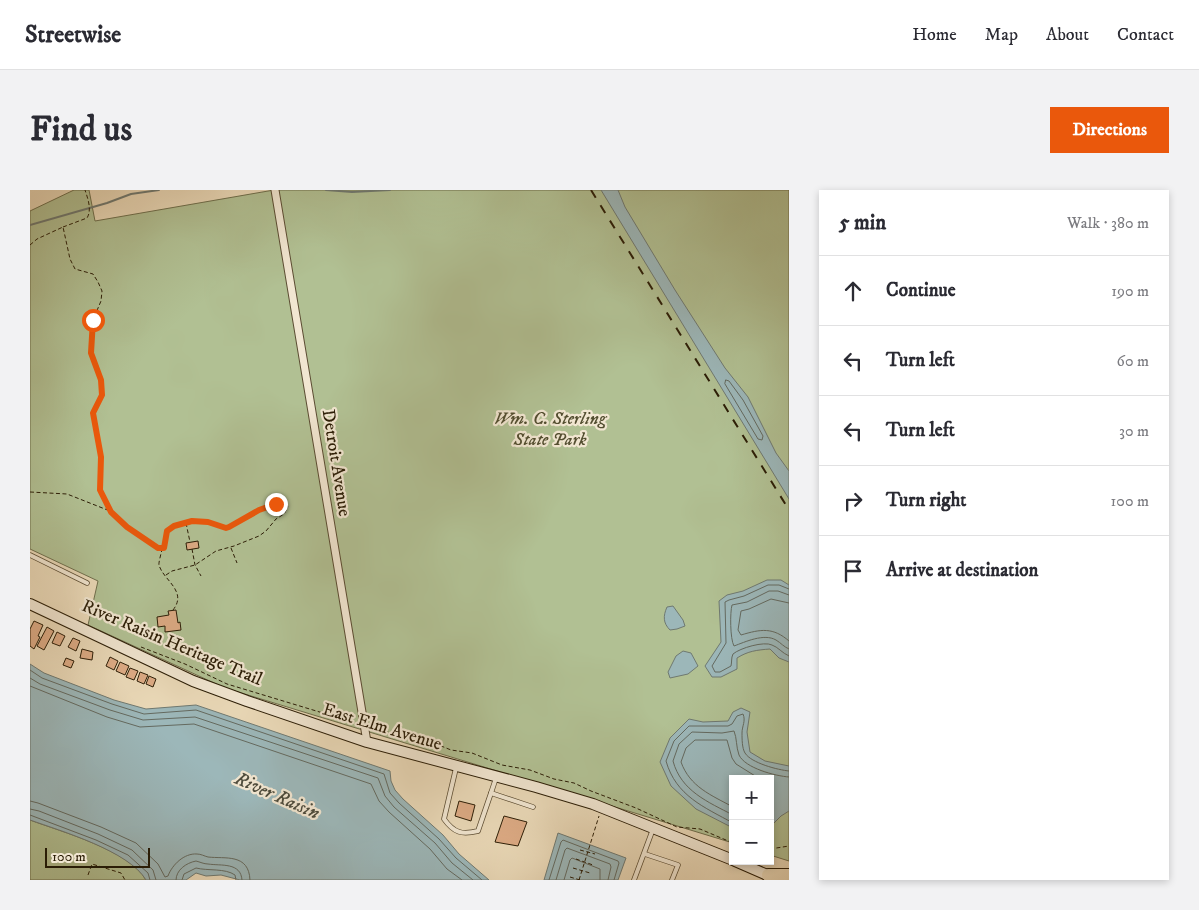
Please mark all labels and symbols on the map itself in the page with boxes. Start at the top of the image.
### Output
route start [82,309,105,332]
street label: Detroit Avenue [317,408,355,518]
park label: Wm. C. Sterling State Park [494,408,608,451]
route end [265,493,288,516]
street label: River Raisin Heritage Trail [78,595,266,691]
street label: East Elm Avenue [320,698,444,756]
water label: River Raisin [230,767,323,825]
scale bar [45,845,150,868]

